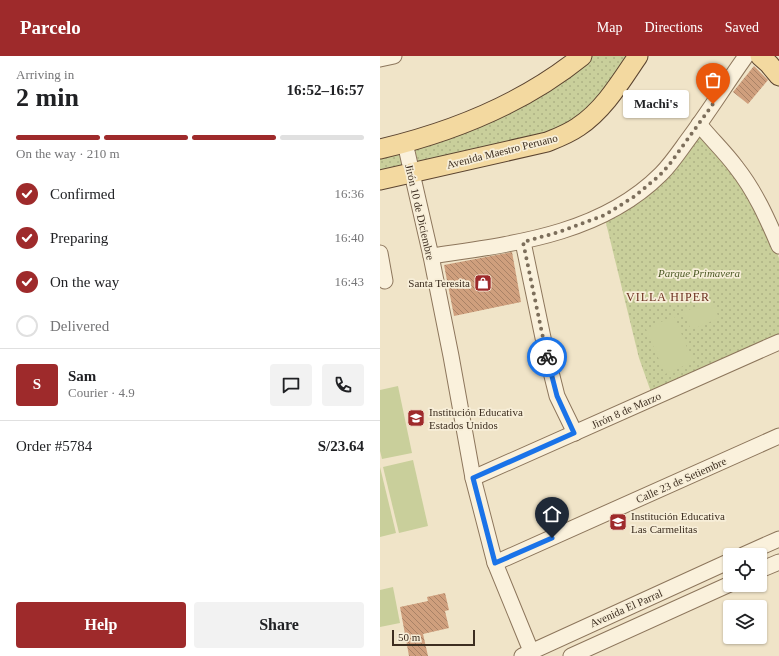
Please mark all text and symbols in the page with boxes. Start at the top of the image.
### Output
text: Parcelo [20,17,81,38]
text: Map [597,20,622,35]
text: Directions [644,20,703,35]
text: Saved [725,20,759,35]
pin [696,63,730,104]
text: Arriving in [16,67,74,82]
icon: bag [702,69,724,91]
text: 16:52–16:57 [287,82,364,98]
text: 2 min [16,83,79,112]
callout: Machi's [623,90,689,118]
text: Machi's [634,96,678,111]
street label: Avenida Maestro Peruano [445,131,559,171]
text: On the way · 210 m [16,146,120,161]
street label: Jirón 10 de Diciembre [403,163,437,261]
icon: check [16,183,38,205]
text: Confirmed [50,186,115,202]
text: 16:36 [334,186,364,201]
icon: check [16,227,38,249]
text: Preparing [50,230,108,246]
text: 16:40 [334,230,364,245]
park label: Parque Primavera [657,267,740,279]
icon: check [16,271,38,293]
shop icon: Santa Teresita [473,273,493,293]
text: On the way [50,274,119,290]
text: 16:43 [334,274,364,289]
place label: Santa Teresita [408,277,470,289]
district label: VILLA HIPER [626,290,710,304]
text: Delivered [50,318,109,334]
courier [527,337,567,377]
icon: bike [536,346,558,368]
button: chat [270,364,312,406]
button: phone [322,364,364,406]
text: Sam [68,368,96,384]
text: S [33,376,41,392]
text: Courier · 4.9 [68,385,135,400]
street label: Jirón 8 de Marzo [589,389,663,431]
place label: Institución Educativa Estados Unidos [429,406,523,431]
school or university icon: Institución Educativa Estados Unidos [406,408,426,428]
text: Order #5784 [16,438,92,454]
text: S/23.64 [318,438,364,454]
street label: Calle 23 de Setiembre [634,455,728,505]
pin [535,497,569,538]
icon: home [541,503,563,525]
place label: Institución Educativa Las Carmelitas [631,510,725,535]
school or university icon: Institución Educativa Las Carmelitas [608,512,628,532]
map controls [723,548,767,644]
button: locate [723,548,767,592]
street label: Avenida El Parral [588,587,664,629]
button: layers [723,600,767,644]
button: Help [16,602,186,648]
button: Share [194,602,364,648]
scale bar [392,628,475,647]
text: 50 m [398,631,420,643]

